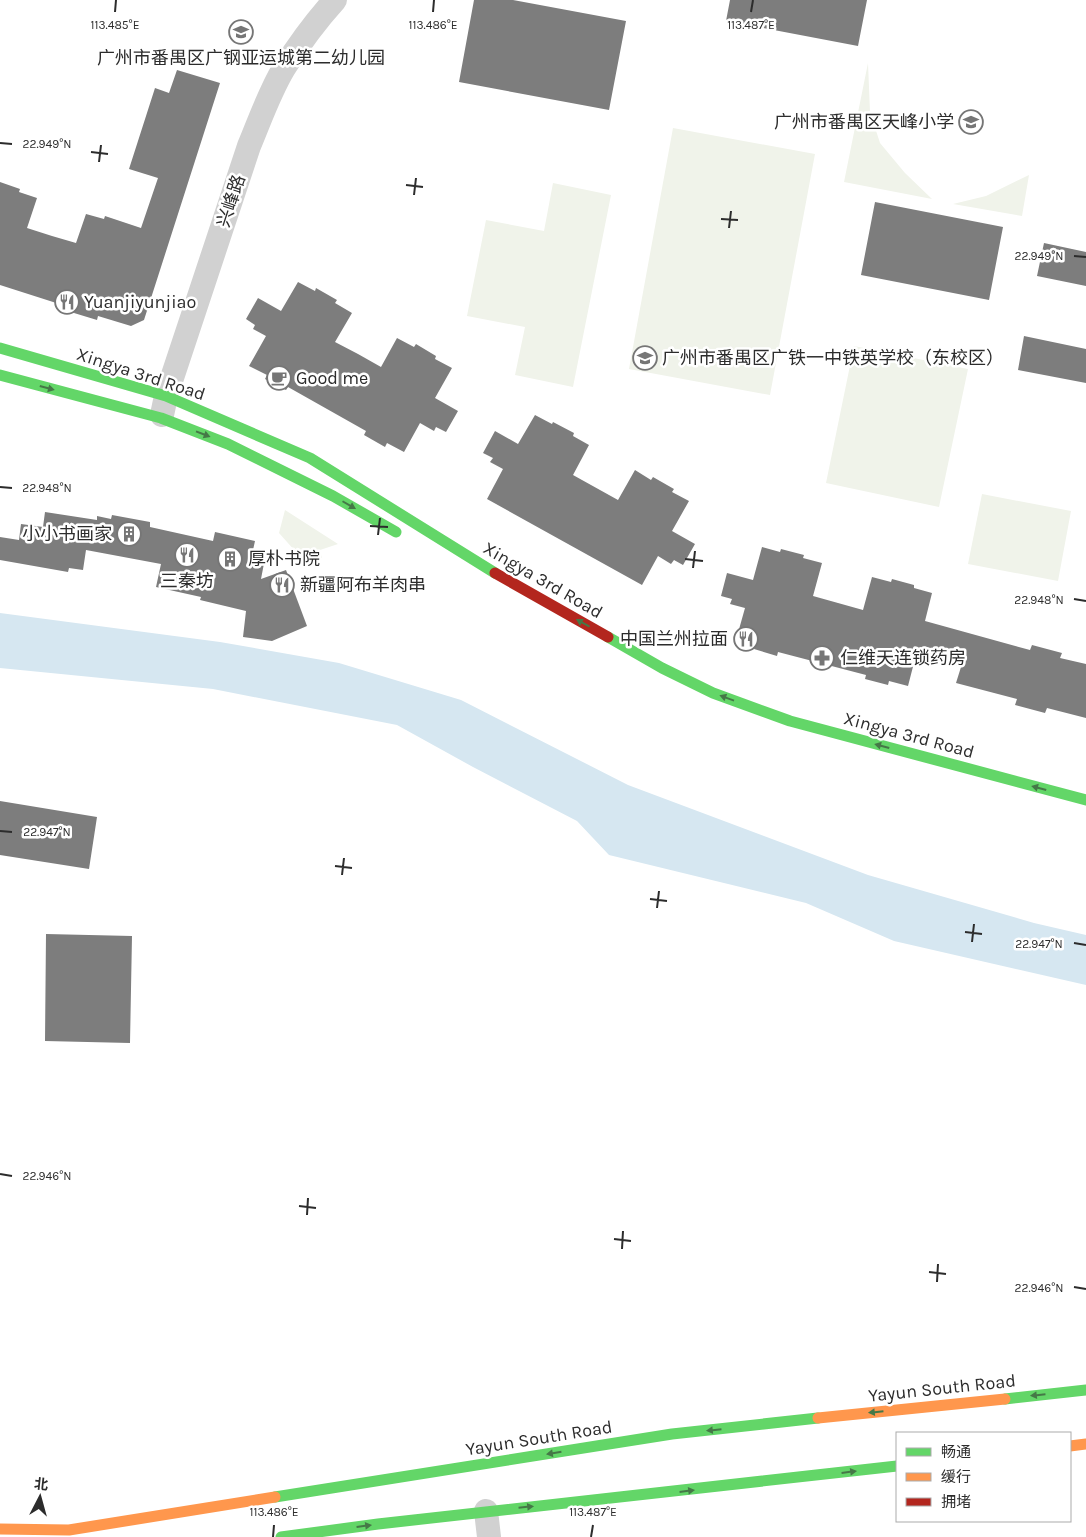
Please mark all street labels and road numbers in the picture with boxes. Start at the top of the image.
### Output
street label: 兴峰路 [212,172,250,230]
street label: Xingya 3rd Road [74,343,208,405]
street label: Xingya 3rd Road [479,537,607,623]
street label: Xingya 3rd Road [841,707,977,763]
street label: Yayun South Road [867,1369,1017,1407]
street label: Yayun South Road [464,1416,614,1460]

